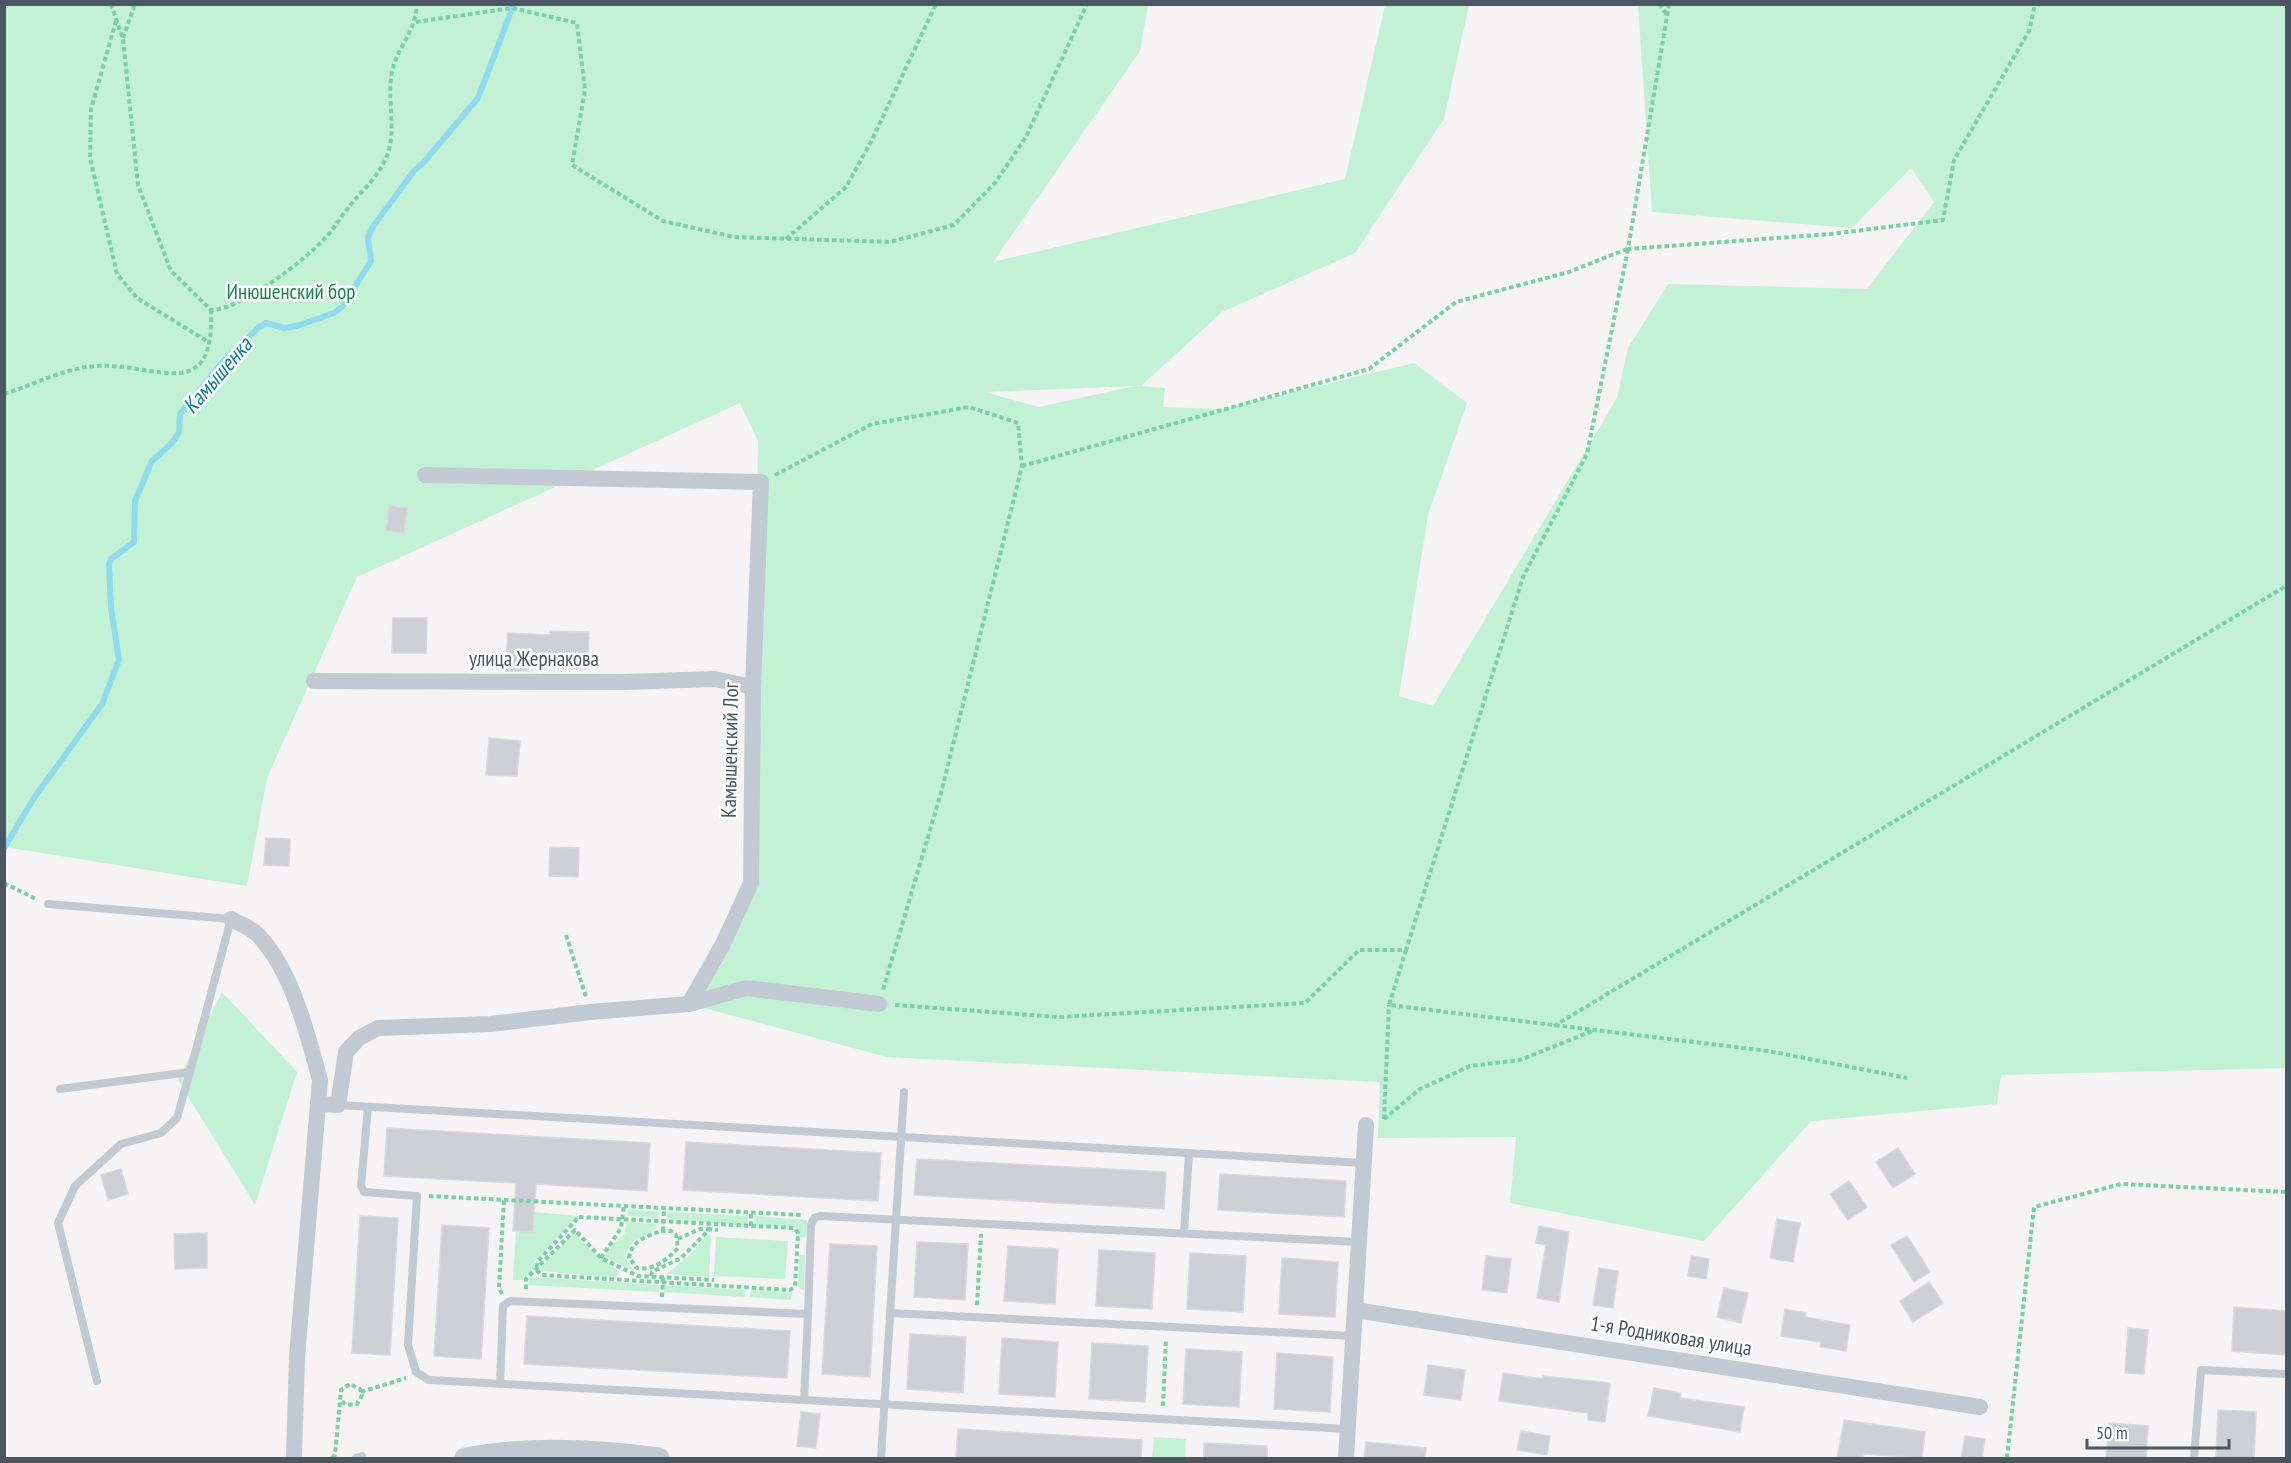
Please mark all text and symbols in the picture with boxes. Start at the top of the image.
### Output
park label: Инюшенский бор [227,278,355,305]
water label: Камышенка [176,330,259,419]
street label: улица Жернакова [469,645,599,672]
street label: Камышенский Лог [715,681,744,818]
street label: 1-я Родниковая улица [1588,1309,1754,1362]
scale bar [2087,1412,2230,1450]
text: 50 m [2096,1421,2128,1444]

